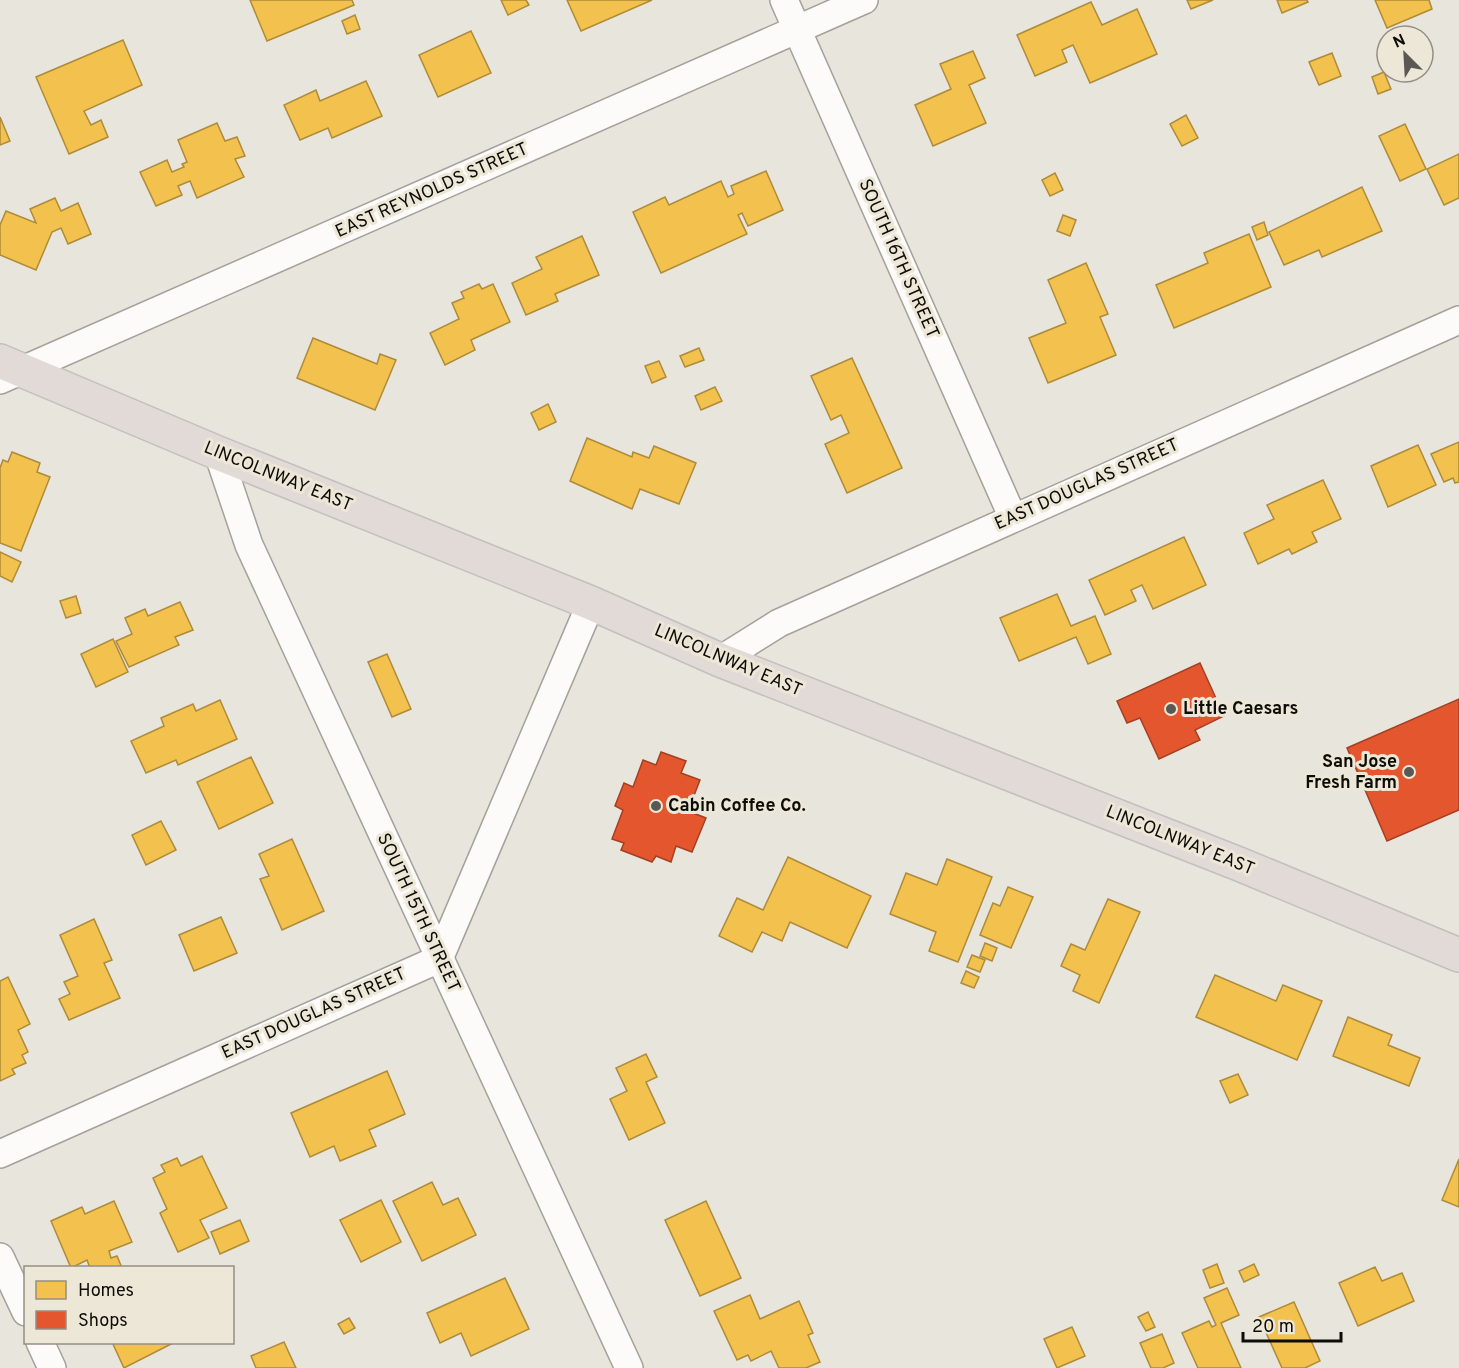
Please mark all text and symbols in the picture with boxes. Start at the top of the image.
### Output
north arrow [1375,24,1435,84]
text: N [1390,31,1409,54]
street label: EAST REYNOLDS STREET [332,138,532,244]
street label: SOUTH 16TH STREET [852,176,944,342]
street label: EAST DOUGLAS STREET [991,434,1183,536]
street label: LINCOLNWAY EAST [200,437,356,517]
street label: LINCOLNWAY EAST [651,619,805,703]
place label: Little Caesars [1183,698,1298,721]
marker: Little Caesars [1164,702,1178,716]
place label: San Jose Fresh Farm [1305,751,1397,795]
marker: San Jose Fresh Farm [1402,765,1416,779]
place label: Cabin Coffee Co. [668,795,806,818]
marker: Cabin Coffee Co. [649,799,663,813]
street label: LINCOLNWAY EAST [1102,801,1258,881]
street label: SOUTH 15TH STREET [371,830,465,996]
street label: EAST DOUGLAS STREET [218,963,410,1065]
legend [24,1266,234,1344]
text: Homes [78,1280,134,1303]
scale bar [1243,1305,1340,1343]
text: Shops [78,1310,128,1333]
text: 20 m [1252,1316,1294,1339]

